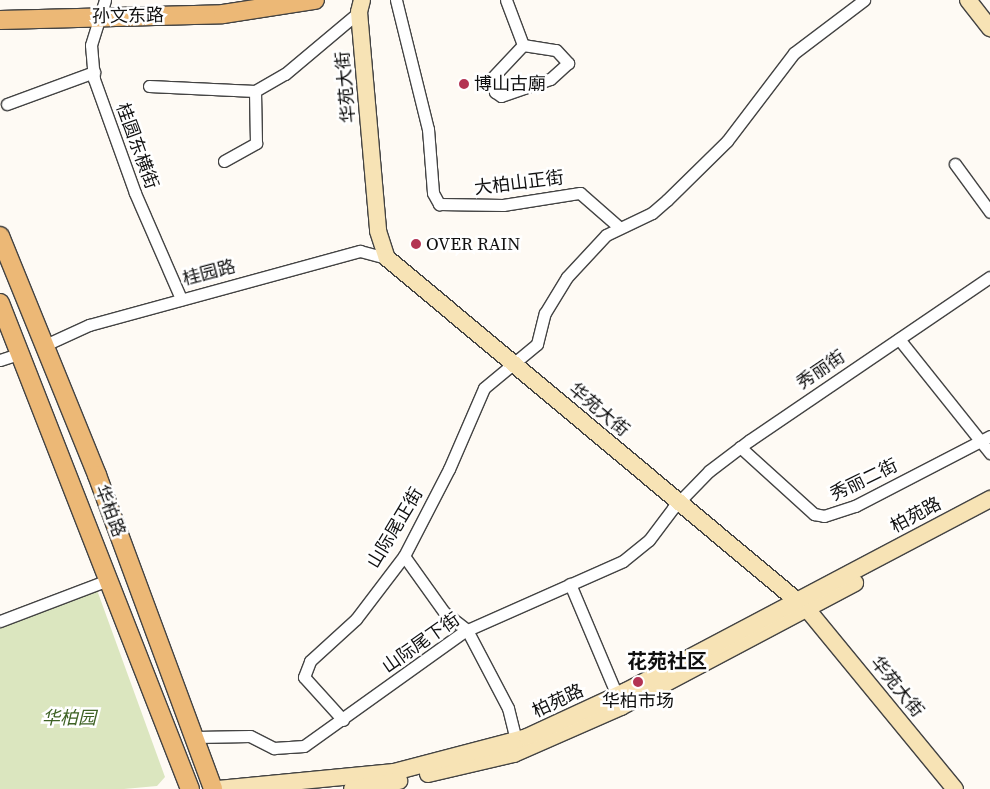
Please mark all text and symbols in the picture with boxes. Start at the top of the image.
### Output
street label: 孙文东路 [92,5,164,27]
street label: 华苑大街 [332,50,360,124]
place label: 博山古廟 [474,73,546,95]
marker: 博山古廟 [458,78,470,90]
street label: 桂圆东横街 [111,100,163,192]
street label: 大柏山正街 [473,167,565,199]
place label: OVER RAIN [426,233,520,255]
marker: OVER RAIN [410,238,422,250]
street label: 桂园路 [180,256,238,290]
street label: 秀丽街 [793,346,849,394]
street label: 华苑大街 [564,379,634,441]
street label: 秀丽二街 [827,455,901,505]
street label: 华柏路 [90,482,130,540]
street label: 山际尾正街 [363,484,427,572]
street label: 柏苑路 [887,493,945,537]
street label: 山际尾下街 [378,608,464,678]
district label: 花苑社区 [627,649,707,673]
street label: 华苑大街 [866,652,928,722]
marker: 华柏市场 [632,676,644,688]
street label: 柏苑路 [529,680,587,722]
place label: 华柏市场 [602,690,674,712]
park label: 华柏园 [42,707,96,729]

